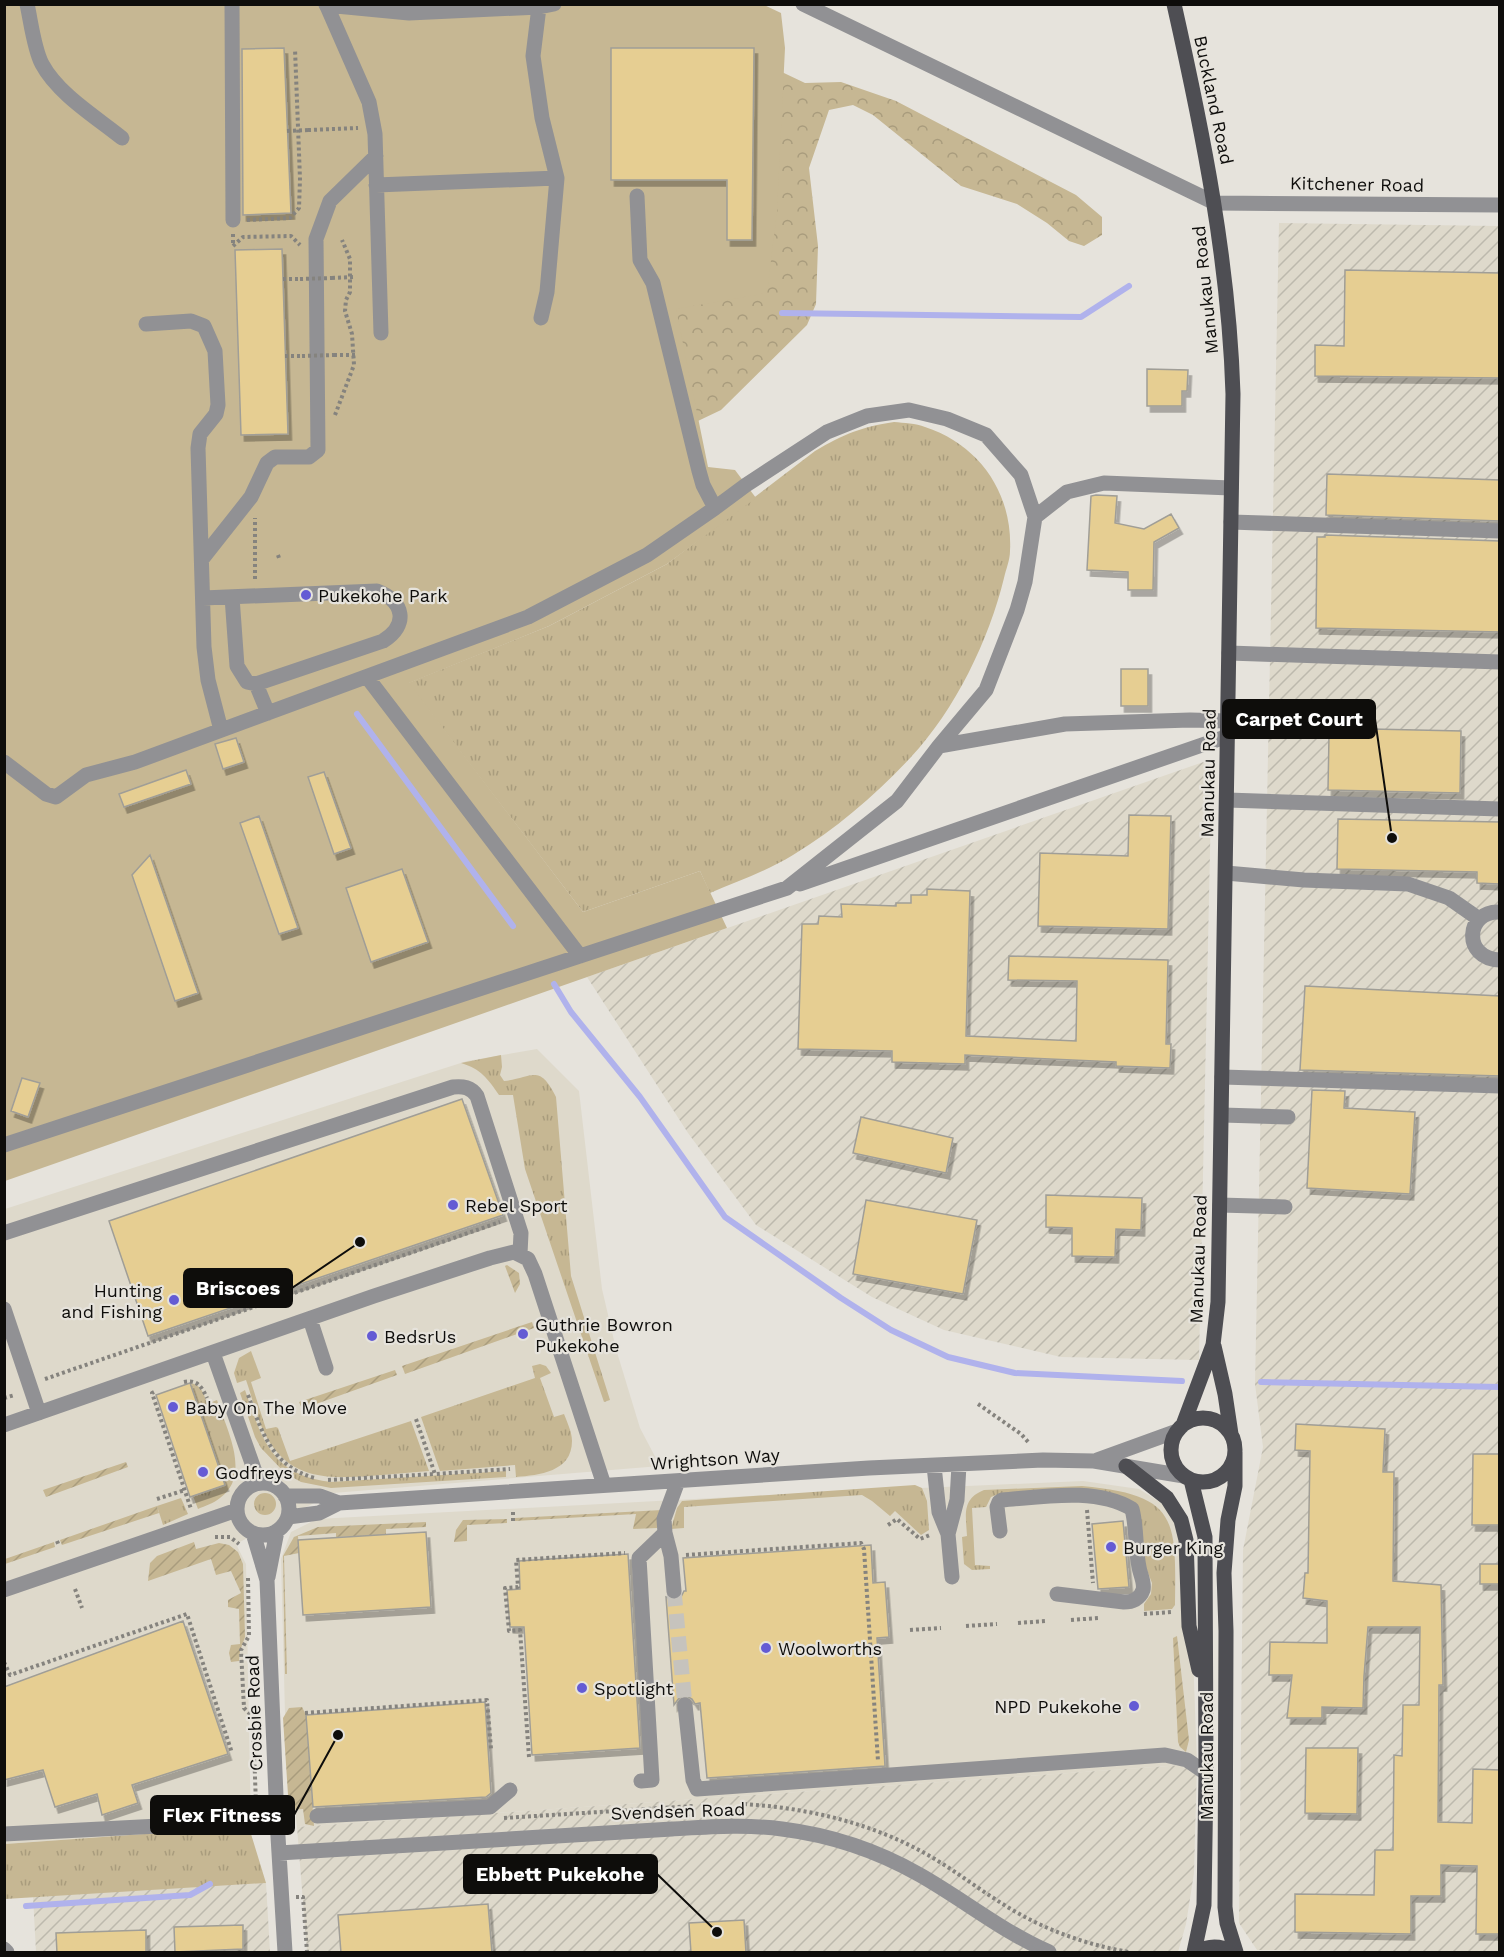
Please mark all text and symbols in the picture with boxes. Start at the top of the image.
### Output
street label: Buckland Road [1190,34,1238,166]
street label: Kitchener Road [1290,172,1424,196]
street label: Manukau Road [1188,225,1222,355]
place label: Pukekohe Park [318,585,447,606]
marker: Pukekohe Park [299,588,313,602]
callout: Carpet Court [1223,700,1375,738]
text: Carpet Court [1235,707,1363,731]
street label: Manukau Road [1196,708,1220,838]
street label: Manukau Road [1185,1194,1211,1324]
place label: Rebel Sport [465,1195,568,1216]
marker: Rebel Sport [446,1198,460,1212]
callout: Briscoes [184,1269,292,1307]
text: Briscoes [196,1276,280,1300]
place label: Hunting and Fishing [61,1280,162,1322]
marker: Hunting and Fishing [167,1293,181,1307]
place label: Guthrie Bowron Pukekohe [535,1314,673,1356]
place label: BedsrUs [384,1326,456,1347]
marker: Guthrie Bowron Pukekohe [516,1327,530,1341]
marker: BedsrUs [365,1329,379,1343]
place label: Baby On The Move [185,1397,347,1418]
marker: Baby On The Move [166,1400,180,1414]
street label: Wrightson Way [650,1444,781,1474]
place label: Godfreys [215,1462,293,1483]
marker: Godfreys [196,1465,210,1479]
place label: Burger King [1123,1537,1224,1558]
marker: Burger King [1104,1540,1118,1554]
place label: Woolworths [778,1638,882,1659]
marker: Woolworths [759,1641,773,1655]
street label: Crosbie Road [241,1655,267,1771]
place label: Spotlight [594,1678,674,1699]
marker: Spotlight [575,1681,589,1695]
street label: Manukau Road [1196,1691,1217,1821]
place label: NPD Pukekohe [994,1696,1122,1717]
marker: NPD Pukekohe [1127,1699,1141,1713]
callout: Flex Fitness [151,1796,294,1834]
street label: Svendsen Road [610,1798,746,1824]
text: Flex Fitness [162,1803,282,1827]
callout: Ebbett Pukekohe [464,1855,657,1893]
text: Ebbett Pukekohe [476,1862,644,1886]

